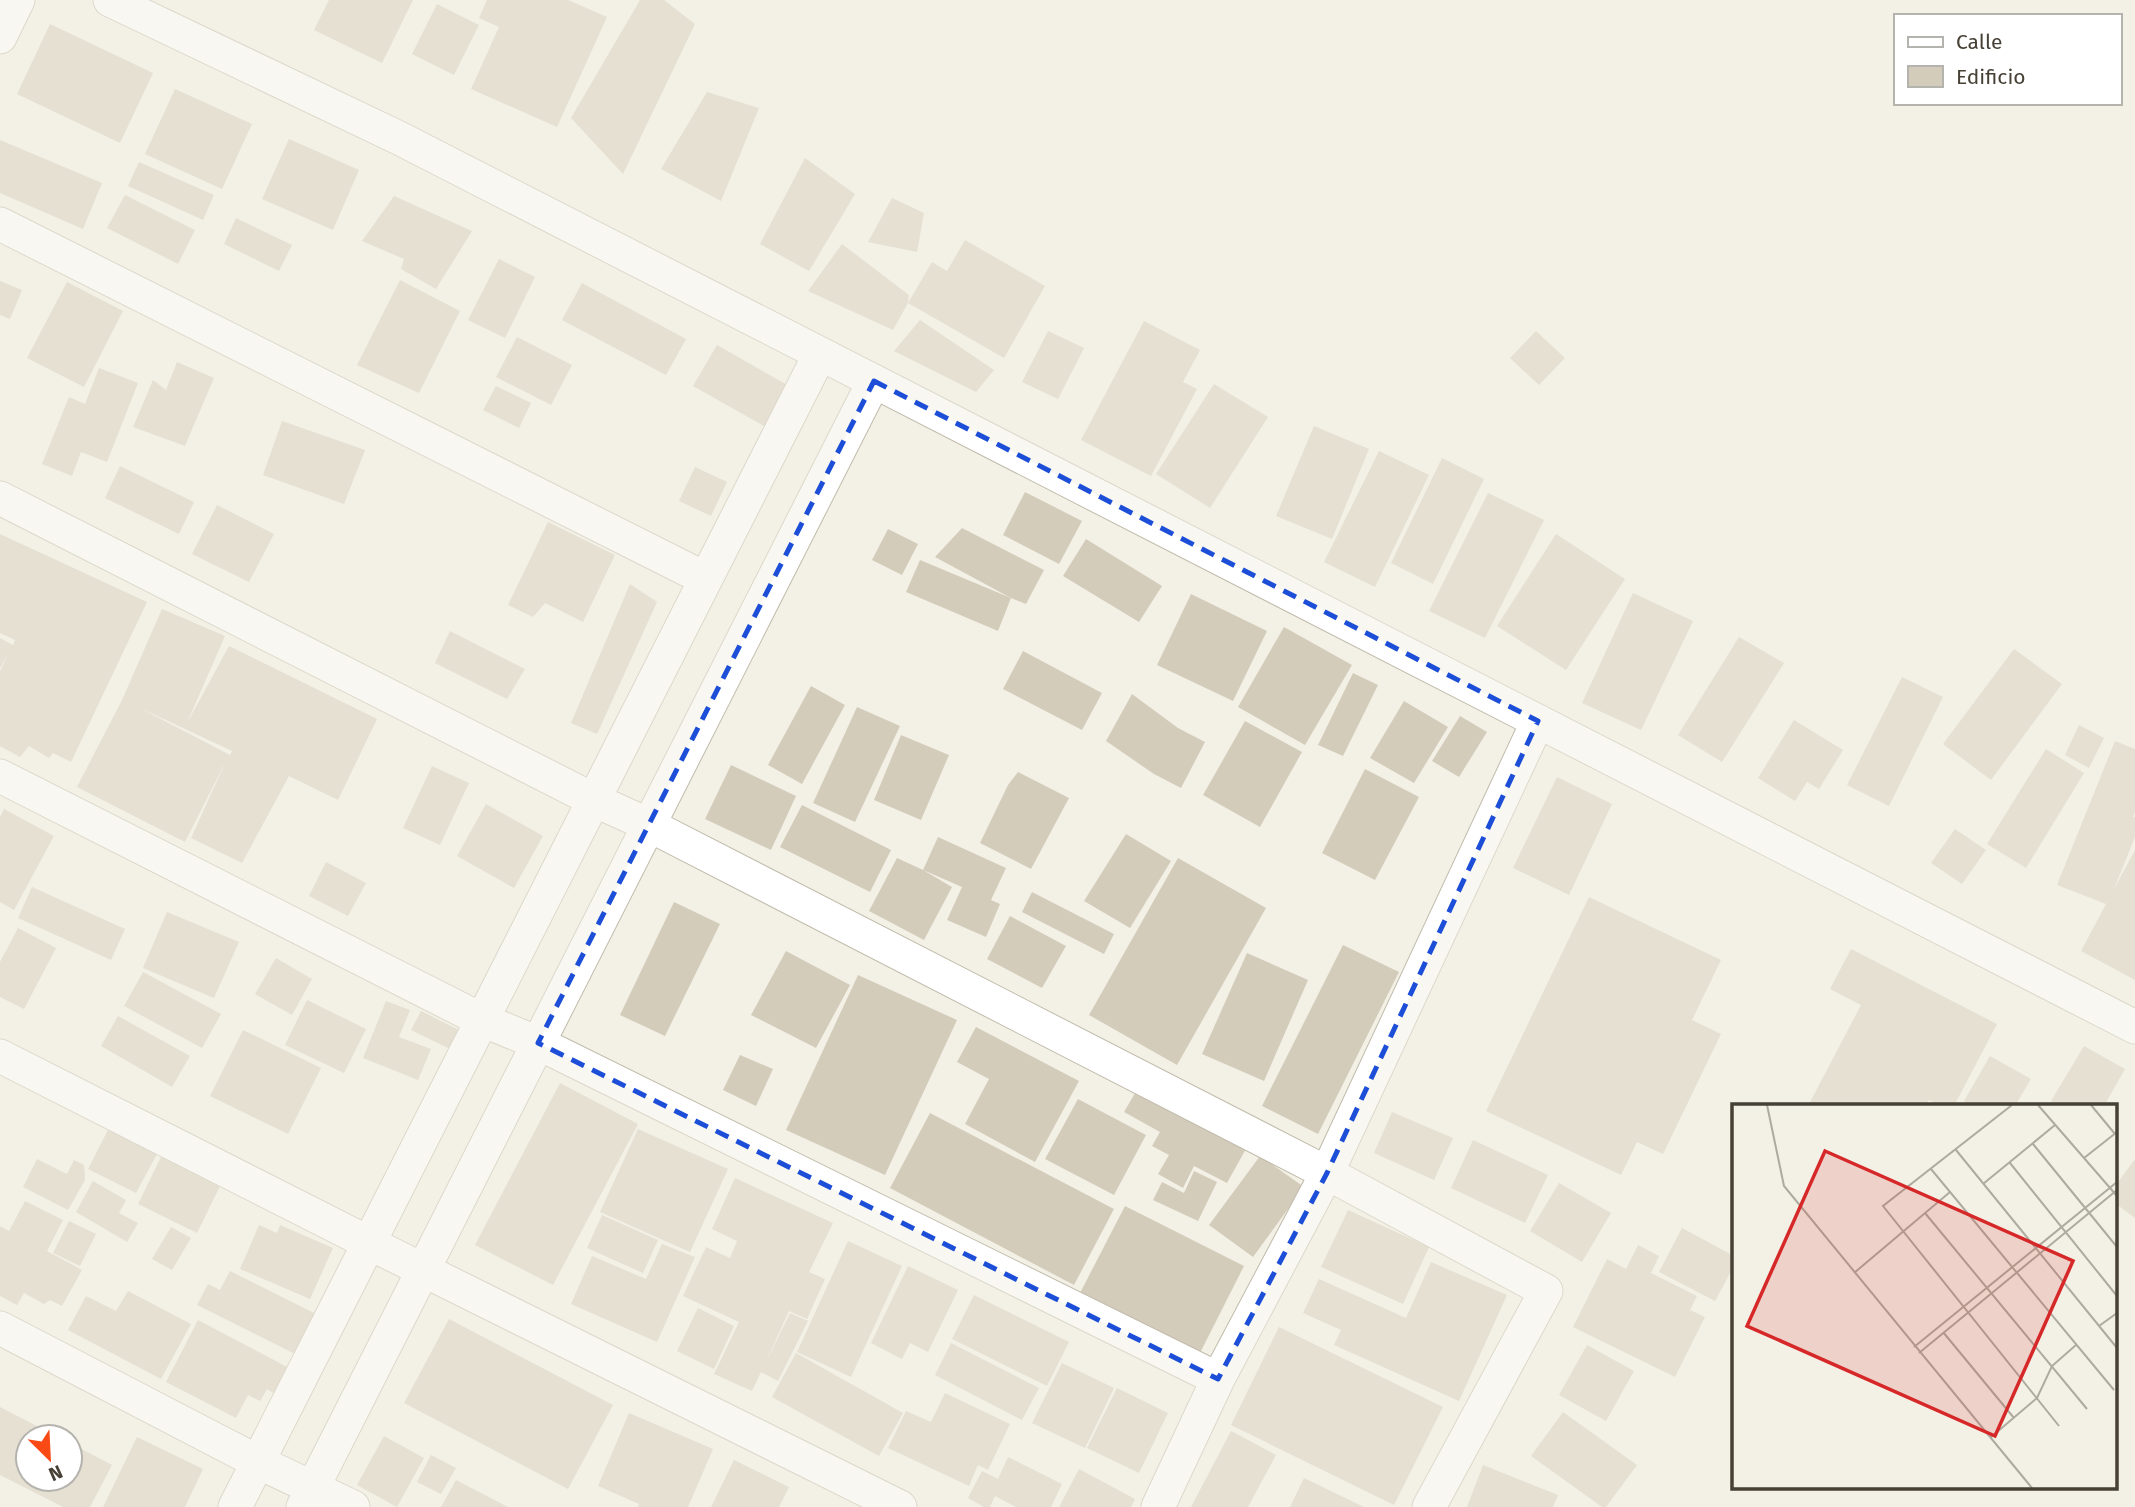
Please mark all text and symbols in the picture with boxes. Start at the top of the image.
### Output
legend [1894,14,2121,105]
text: Calle [1956,29,2002,55]
text: Edificio [1956,64,2026,90]
inset map [1732,1104,2118,1490]
north arrow [14,1423,84,1493]
text: N [45,1460,66,1486]

